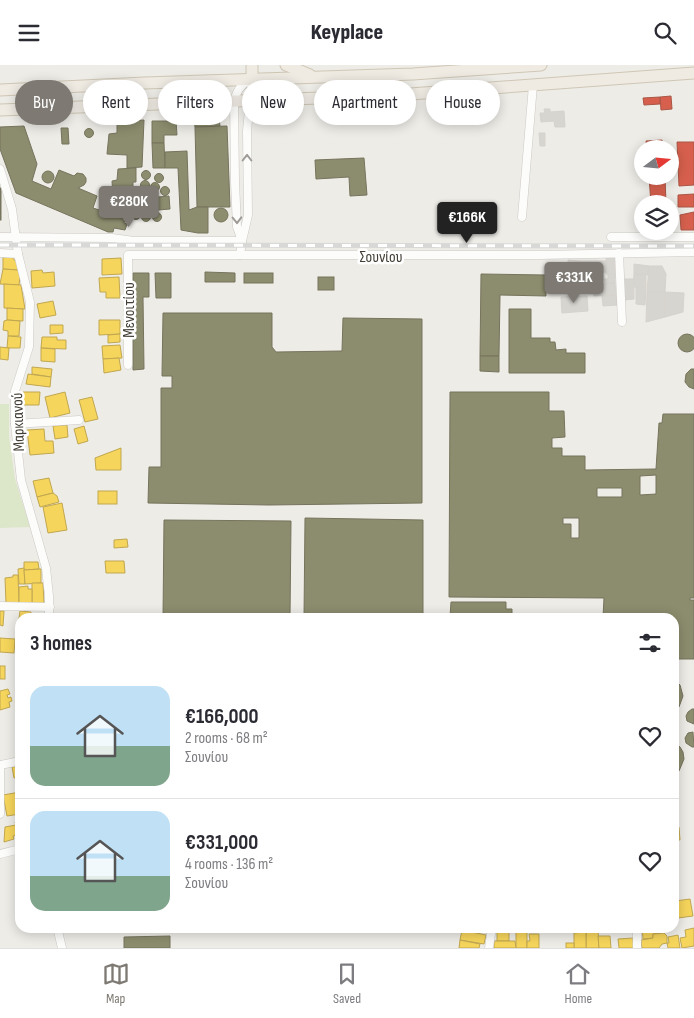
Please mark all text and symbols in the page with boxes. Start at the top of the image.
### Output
icon: menu [15,19,43,47]
text: Keyplace [311,19,383,46]
icon: search [651,19,679,47]
chip: Buy [15,80,73,125]
chip: Rent [83,80,148,125]
chip: Filters [158,80,232,125]
chip: New [242,80,304,125]
chip: Apartment [314,80,416,125]
chip: House [426,80,500,125]
north arrow [634,140,679,185]
map controls [634,140,679,240]
one-way arrow [242,154,252,162]
pin: €280K [94,185,164,228]
text: €280K [110,192,148,211]
button: layers [634,195,679,240]
pin: €166K [432,201,502,244]
text: €166K [448,208,486,227]
one-way arrow [232,216,242,224]
street label: Σουνίου [359,248,403,267]
pin: €331K [539,261,609,304]
text: €331K [555,268,593,287]
street label: Μενοιτίου [120,282,139,338]
street label: Μαρκιανού [8,392,29,452]
icon: filters [636,629,664,657]
text: 3 homes [30,631,92,656]
text: €166,000 [185,704,259,729]
icon: home [70,706,130,766]
icon: heart [636,722,664,750]
text: 2 rooms · 68 m² [185,729,268,748]
text: Σουνίου [185,748,228,767]
text: €331,000 [185,830,258,855]
icon: home [70,831,130,891]
icon: heart [636,847,664,875]
text: 4 rooms · 136 m² [185,855,273,874]
text: Σουνίου [185,874,228,893]
tab: Map [102,960,130,1007]
tab: Saved [333,960,361,1007]
tab: Home [564,960,592,1007]

